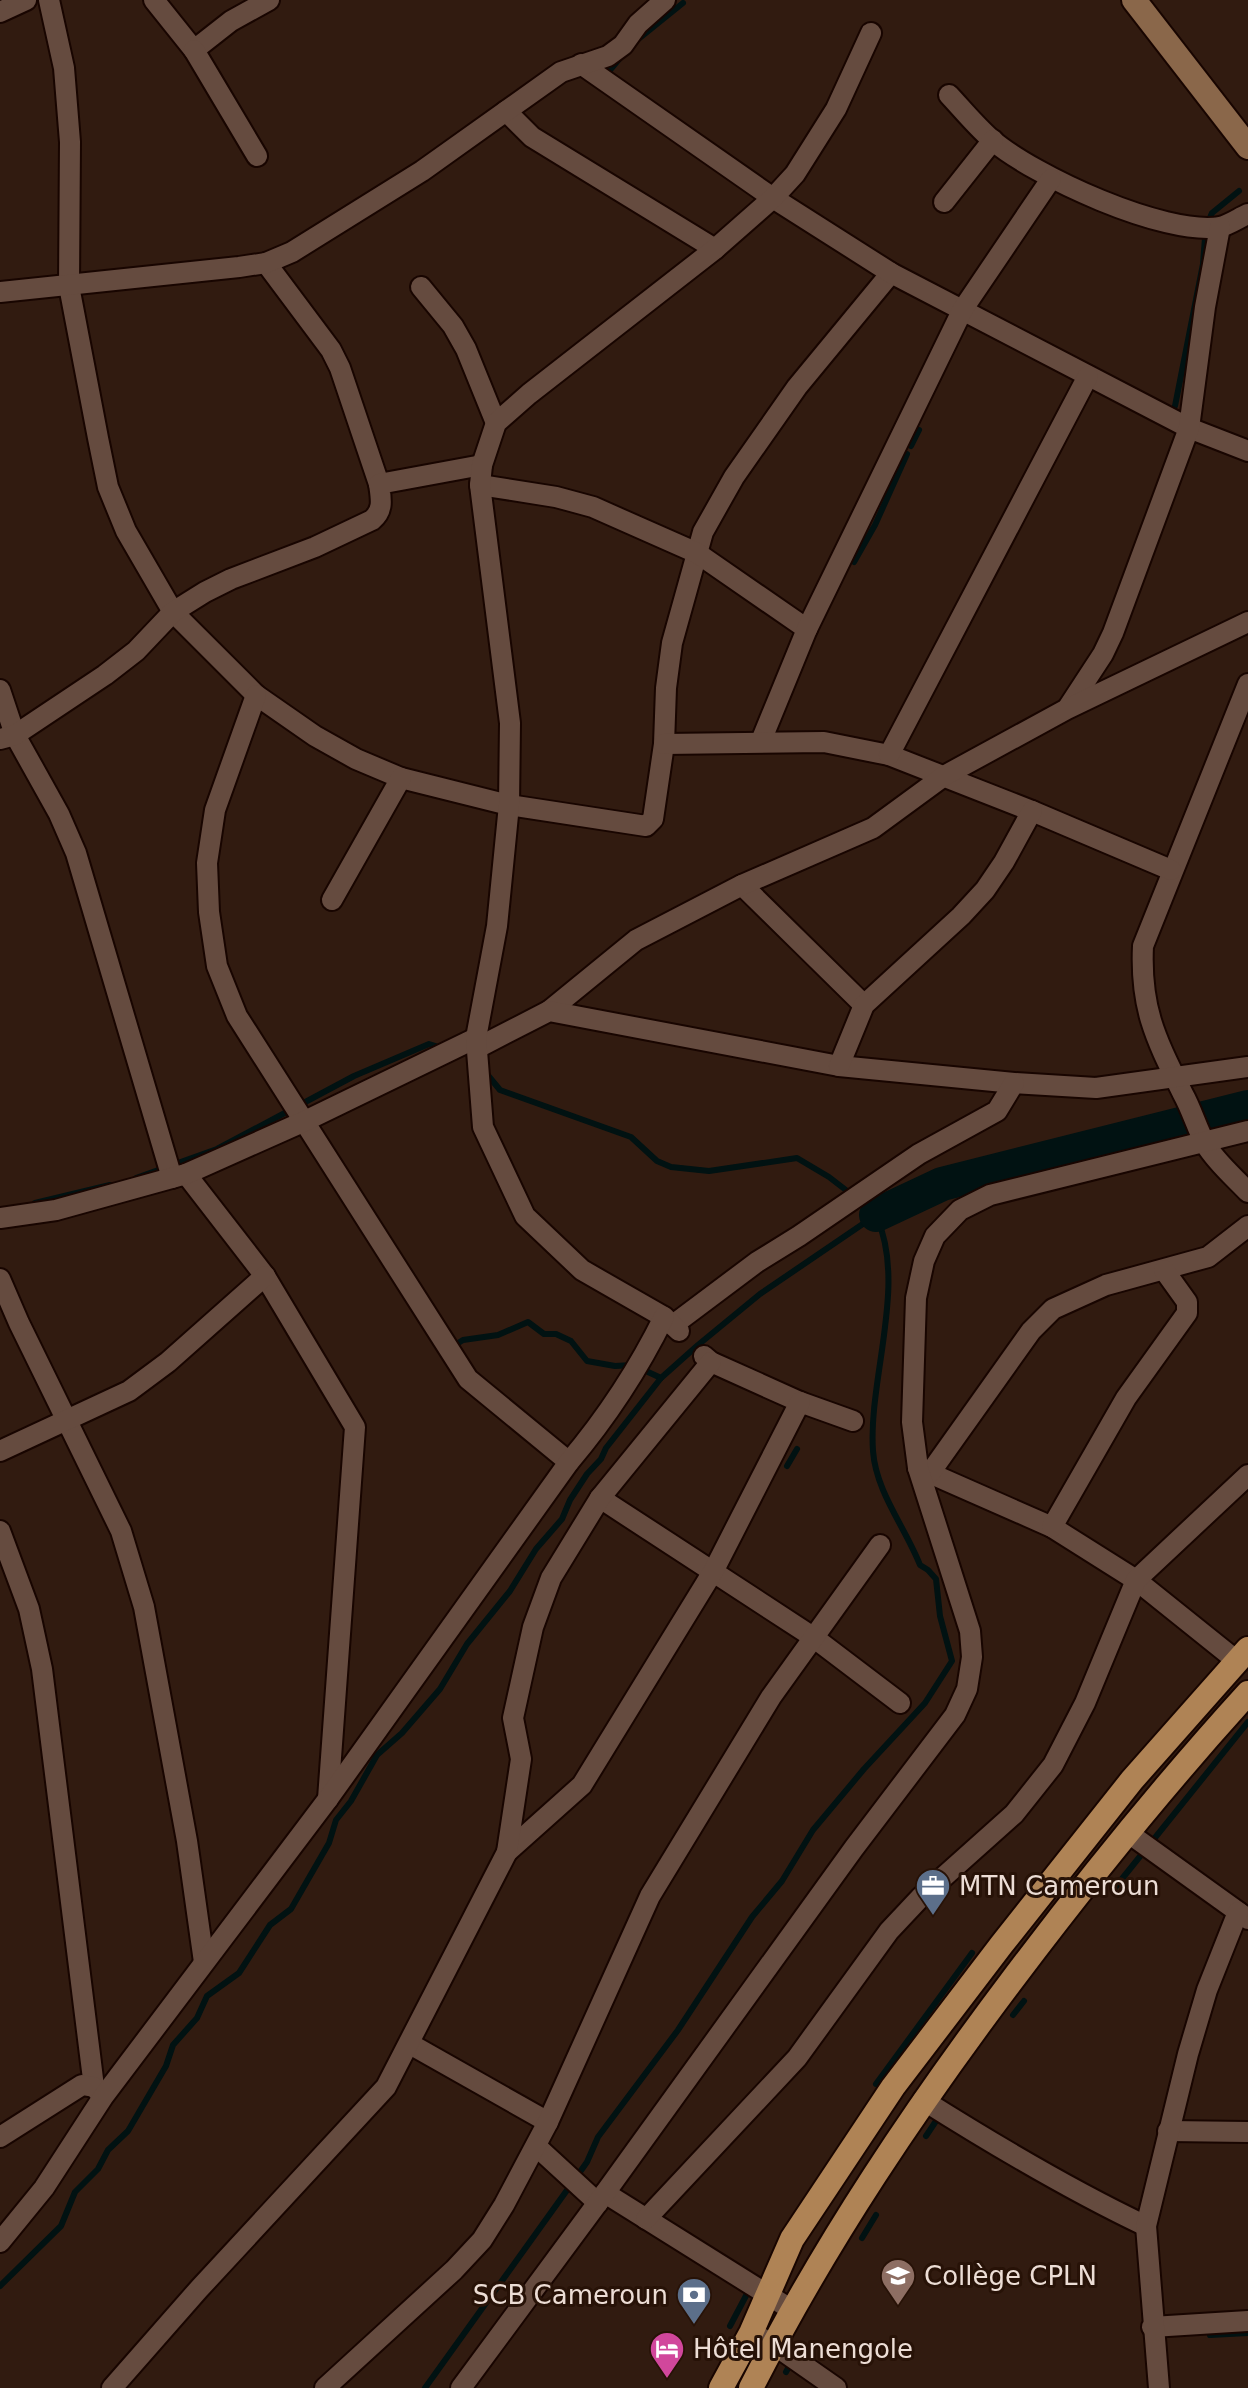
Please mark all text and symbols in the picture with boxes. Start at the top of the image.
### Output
office icon: MTN Cameroun [914,1867,952,1917]
place label: MTN Cameroun [959,1871,1159,1901]
school or university icon: Collège CPLN [879,2257,917,2307]
place label: Collège CPLN [924,2261,1097,2291]
bank icon: SCB Cameroun [675,2276,713,2326]
place label: SCB Cameroun [473,2280,668,2310]
hotel icon: Hôtel Manengole [648,2330,686,2380]
place label: Hôtel Manengole [693,2334,913,2364]

